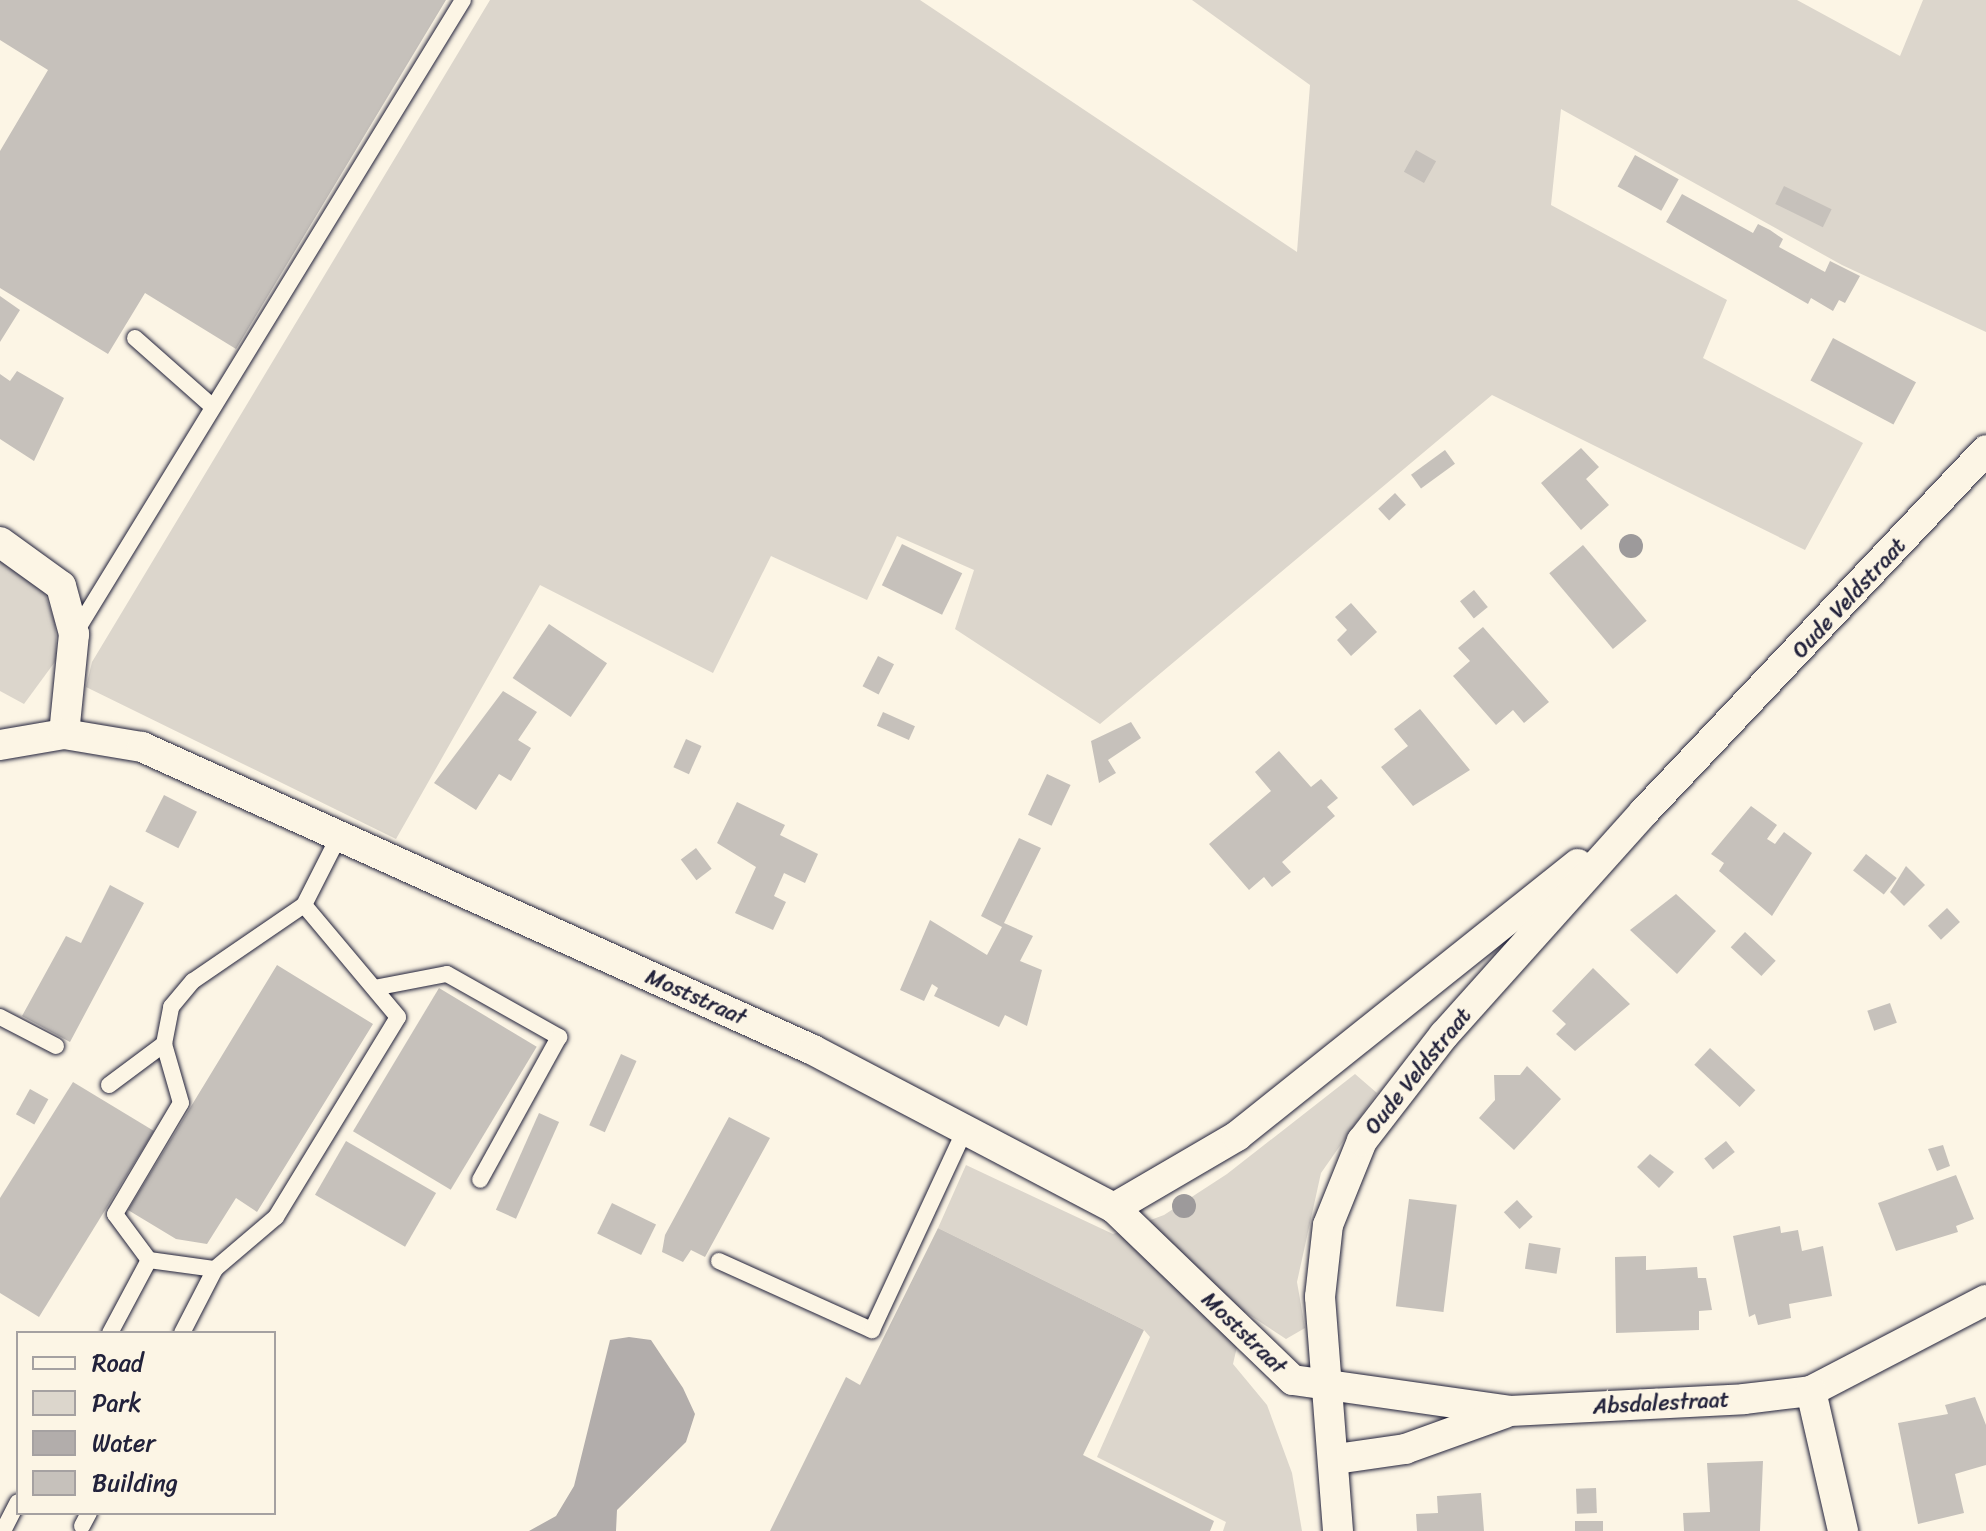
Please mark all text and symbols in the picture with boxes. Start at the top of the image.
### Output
street label: Oude Veldstraat [1787,533,1911,663]
street label: Moststraat [642,963,750,1031]
street label: Oude Veldstraat [1359,1003,1477,1139]
street label: Moststraat [1196,1286,1292,1380]
legend [16,1331,276,1515]
text: Road [92,1342,143,1384]
text: Park [92,1382,141,1424]
street label: Absdalestraat [1592,1386,1730,1420]
text: Water [92,1422,155,1464]
text: Building [92,1462,178,1504]

